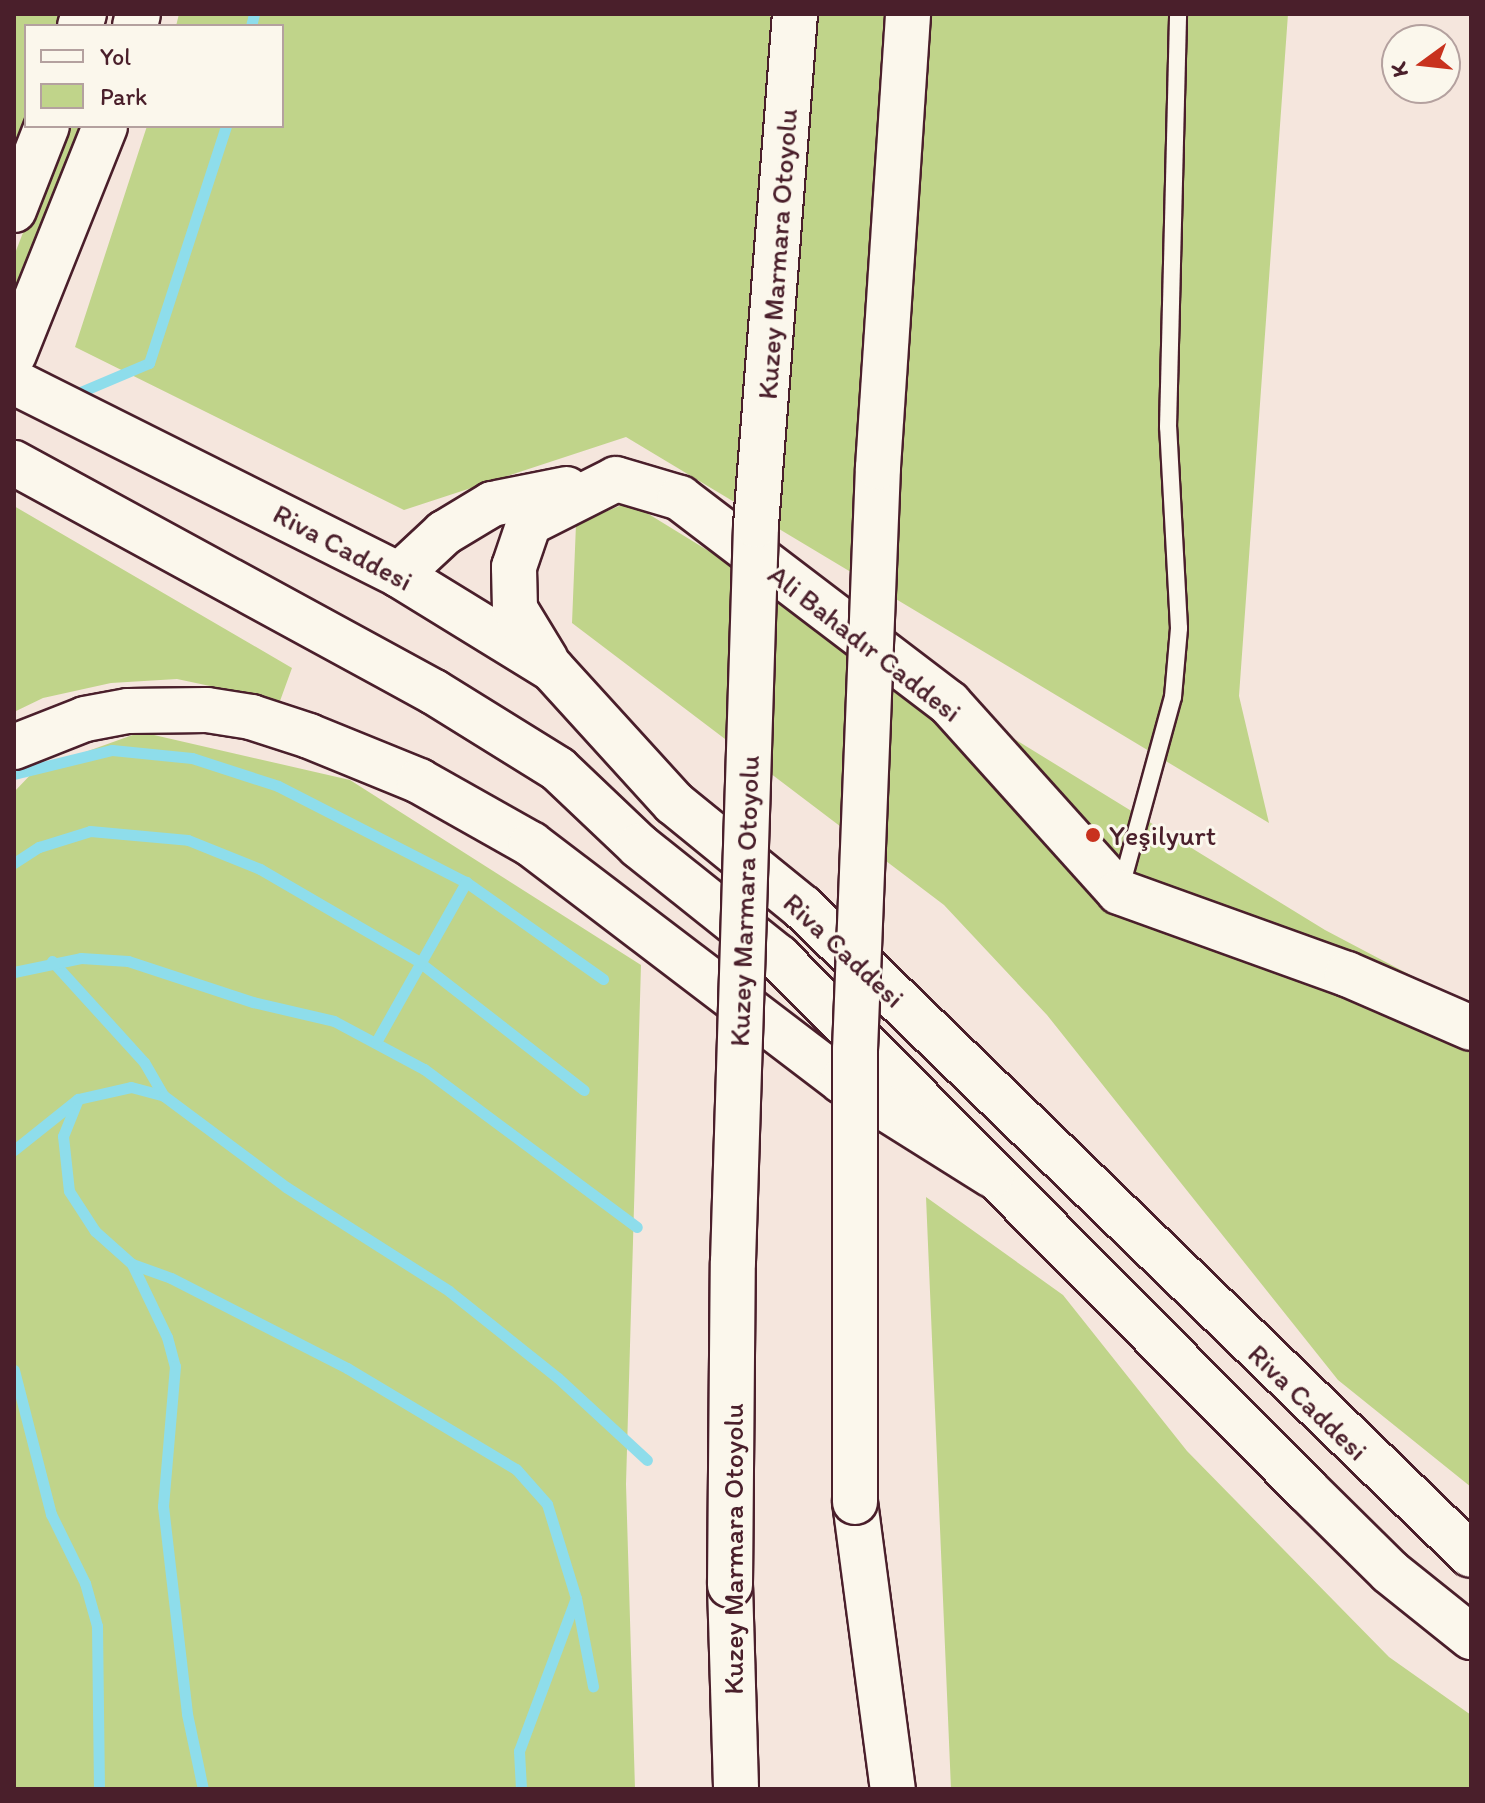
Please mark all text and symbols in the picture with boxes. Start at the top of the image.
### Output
legend [24,24,284,128]
north arrow [1381,24,1461,104]
text: Yol [100,42,131,71]
text: K [1384,60,1414,80]
text: Park [100,82,147,111]
street label: Kuzey Marmara Otoyolu [750,108,804,400]
street label: Riva Caddesi [267,496,419,598]
street label: Ali Bahadır Caddesi [762,557,968,729]
street label: Kuzey Marmara Otoyolu [722,755,766,1047]
place label: Yeşilyurt [1109,818,1216,852]
marker: Yeşilyurt [1084,826,1102,844]
street label: Riva Caddesi [777,885,911,1015]
street label: Riva Caddesi [1241,1337,1375,1467]
street label: Kuzey Marmara Otoyolu [716,1404,750,1694]

